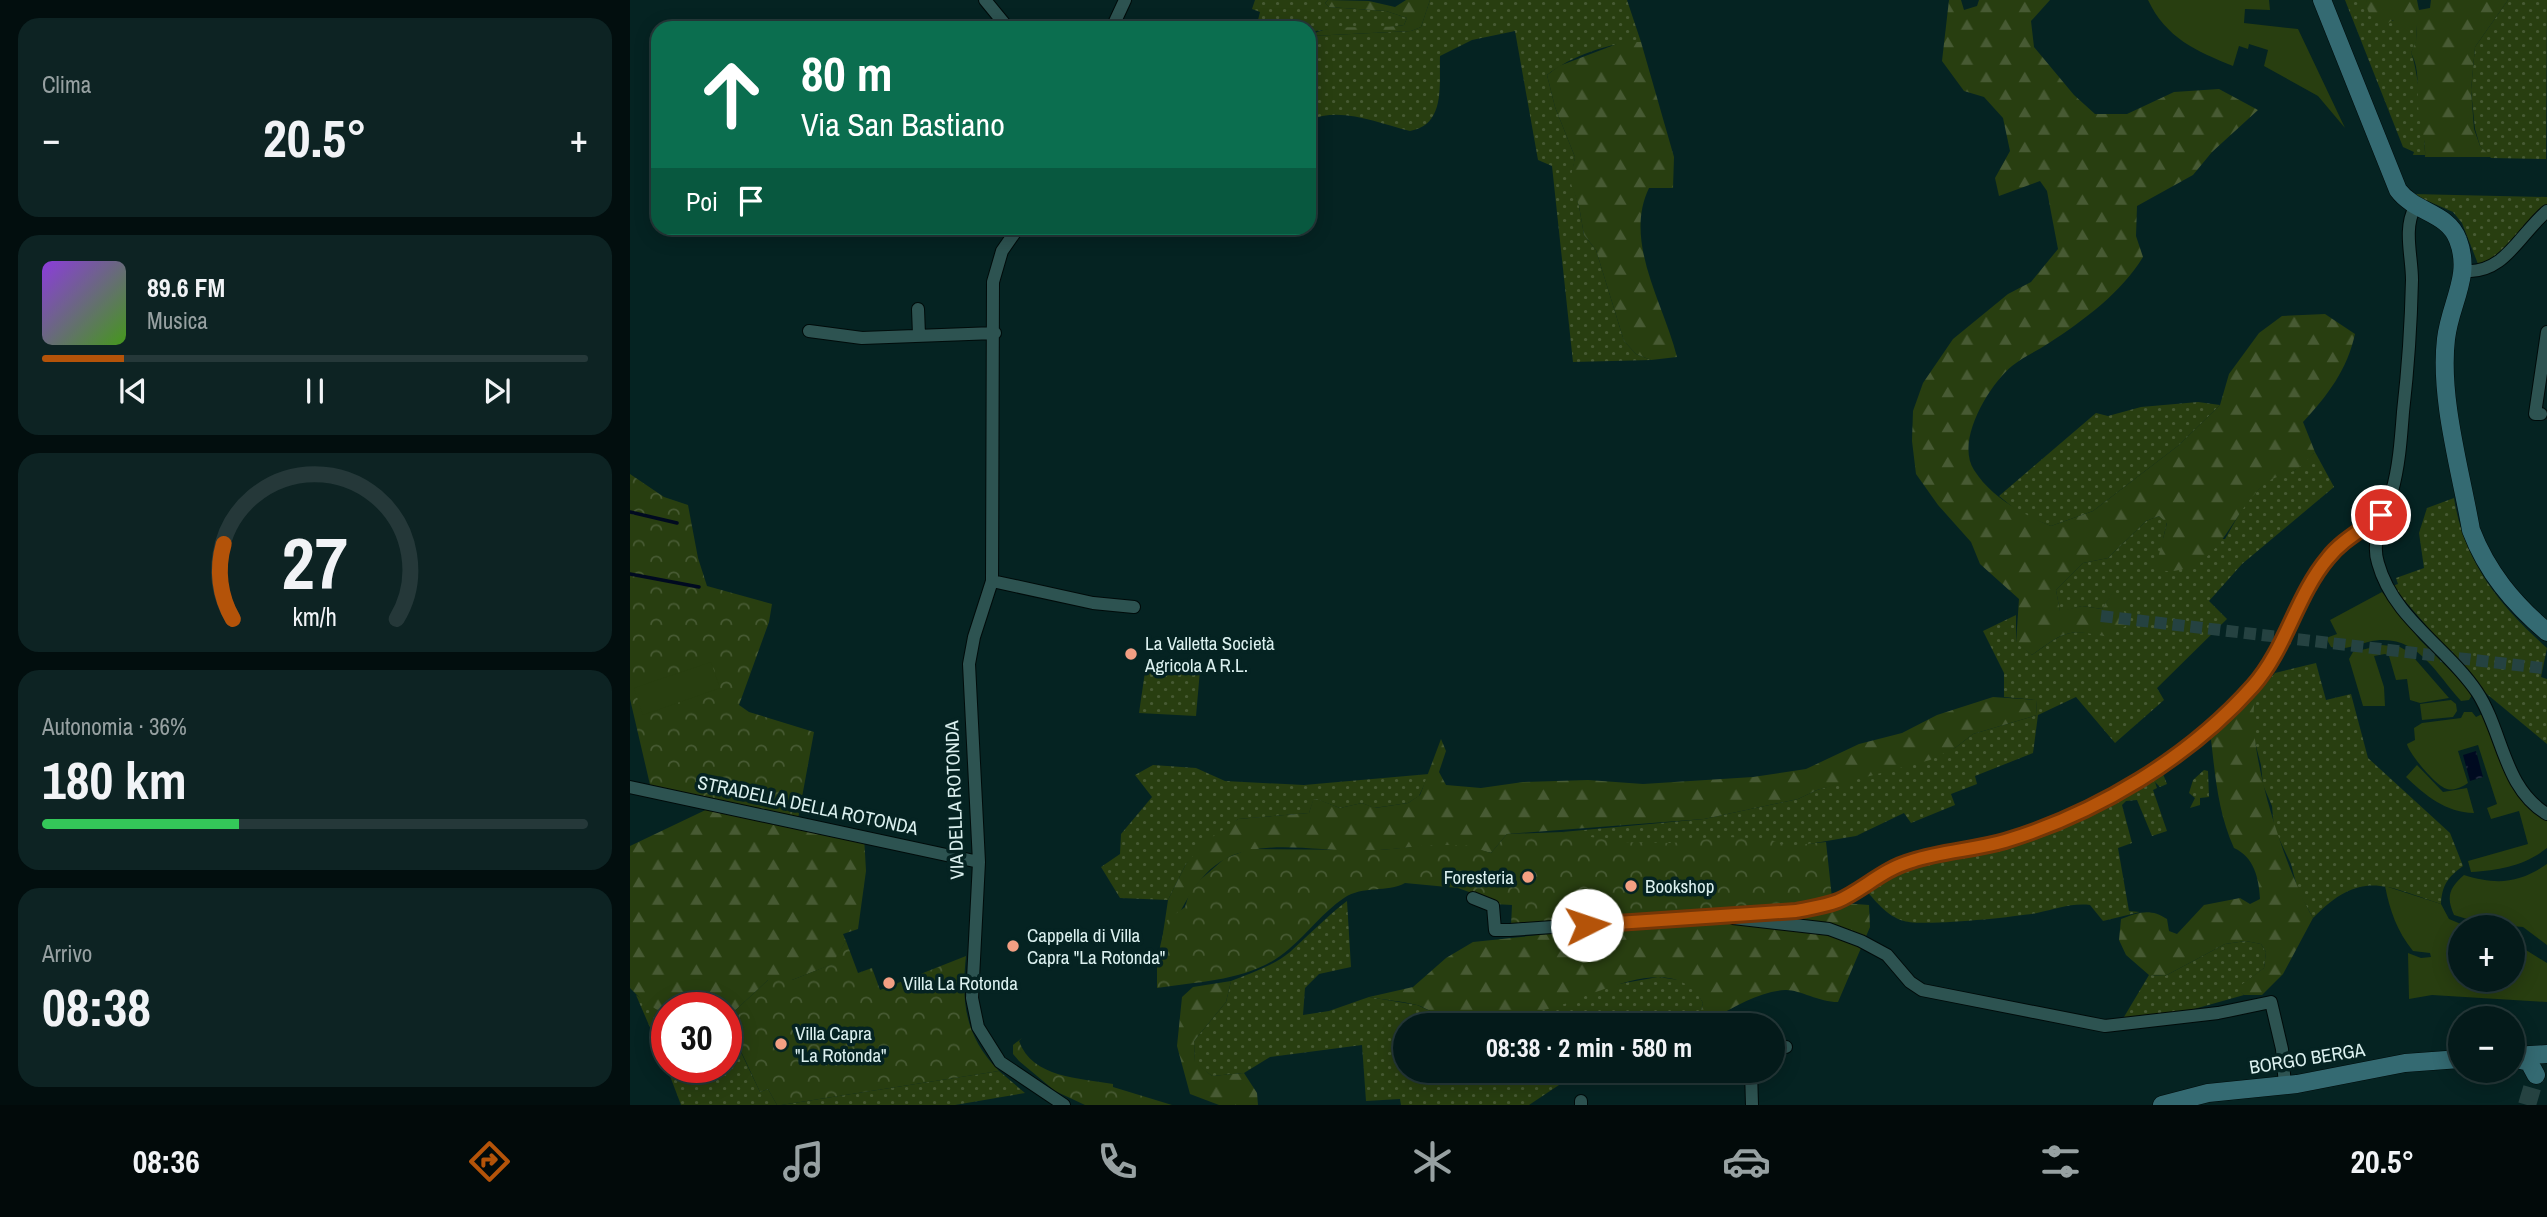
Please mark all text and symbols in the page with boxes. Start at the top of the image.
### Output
text: 80 m [801,40,893,106]
icon: ahead [686,49,777,140]
text: Clima [42,69,91,100]
text: 20.5° [263,103,367,173]
text: Via San Bastiano [801,103,1005,146]
text: − [42,113,60,164]
text: + [570,113,588,164]
icon: arrive [732,182,770,220]
text: Poi [686,184,718,219]
text: 89.6 FM [147,270,225,305]
text: Musica [147,305,208,336]
icon: previous [114,372,152,410]
icon: pause [296,372,334,410]
icon: next [478,372,516,410]
pin [2351,485,2411,545]
icon: arrive [2362,496,2400,534]
text: 27 [282,514,348,612]
text: km/h [293,599,337,633]
place label: La Valletta Società Agricola A R.L. [1144,630,1275,678]
marker: La Valletta Società Agricola A R.L. [1123,646,1139,662]
text: Autonomia · 36% [42,711,187,742]
street label: VIA DELLA ROTONDA [938,719,970,880]
text: 180 km [42,745,187,815]
street label: STRADELLA DELLA ROTONDA [695,769,921,841]
place label: Foresteria [1444,864,1514,890]
marker: Foresteria [1520,869,1536,885]
place label: Bookshop [1645,873,1714,899]
marker: Bookshop [1623,878,1639,894]
position arrow [1550,888,1624,962]
map controls [2448,915,2525,1083]
button: + [2448,915,2525,992]
place label: Cappella di Villa Capra "La Rotonda" [1027,922,1165,970]
text: Arrivo [42,938,92,969]
marker: Cappella di Villa Capra "La Rotonda" [1005,938,1021,954]
place label: Villa La Rotonda [903,970,1018,996]
text: 08:38 [42,972,151,1042]
marker: Villa La Rotonda [881,975,897,991]
speed limit sign: 30 [651,992,742,1083]
button: − [2448,1006,2525,1083]
place label: Villa Capra "La Rotonda" [795,1020,887,1068]
text: 08:38 · 2 min · 580 m [1486,1030,1692,1065]
marker: Villa Capra "La Rotonda" [773,1036,789,1052]
street label: BORGO BERGA [2247,1036,2367,1080]
icon: directions [465,1137,514,1186]
icon: music [779,1137,828,1186]
icon: phone [1093,1137,1142,1186]
icon: climate [1408,1137,1457,1186]
icon: car [1722,1137,1771,1186]
icon: filters [2036,1137,2085,1186]
text: 08:36 [133,1140,200,1183]
text: 20.5° [2350,1140,2414,1183]

